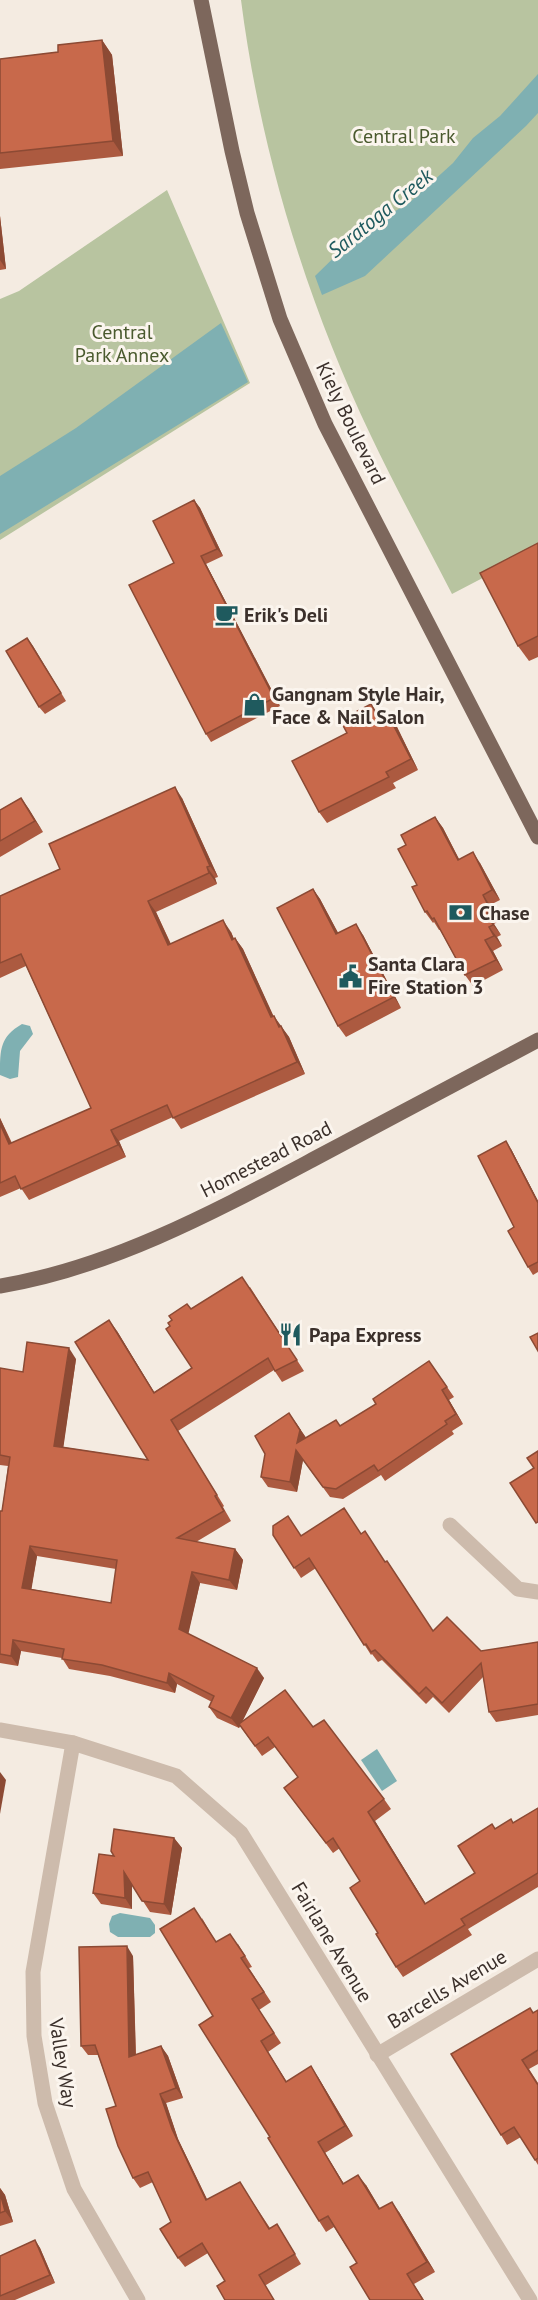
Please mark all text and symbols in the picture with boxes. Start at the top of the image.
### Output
park label: Central Park [352,123,456,149]
water label: Saratoga Creek [322,161,439,264]
park label: Central Park Annex [75,319,169,368]
street label: Kiely Boulevard [310,357,392,489]
cafe icon: Erik's Deli [213,602,239,628]
place label: Erik's Deli [244,602,328,628]
place label: Gangnam Style Hair, Face & Nail Salon [272,681,445,730]
shop icon: Gangnam Style Hair, Face & Nail Salon [241,692,267,718]
bank icon: Chase [448,900,474,926]
place label: Chase [479,900,530,926]
place label: Santa Clara Fire Station 3 [368,951,484,1000]
public building icon: Santa Clara Fire Station 3 [337,963,363,989]
street label: Homestead Road [196,1115,336,1203]
restaurant icon: Papa Express [278,1322,304,1348]
place label: Papa Express [309,1322,421,1348]
street label: Fairlane Avenue [286,1877,378,2007]
street label: Barcells Avenue [383,1943,511,2035]
street label: Valley Way [43,2015,83,2110]

